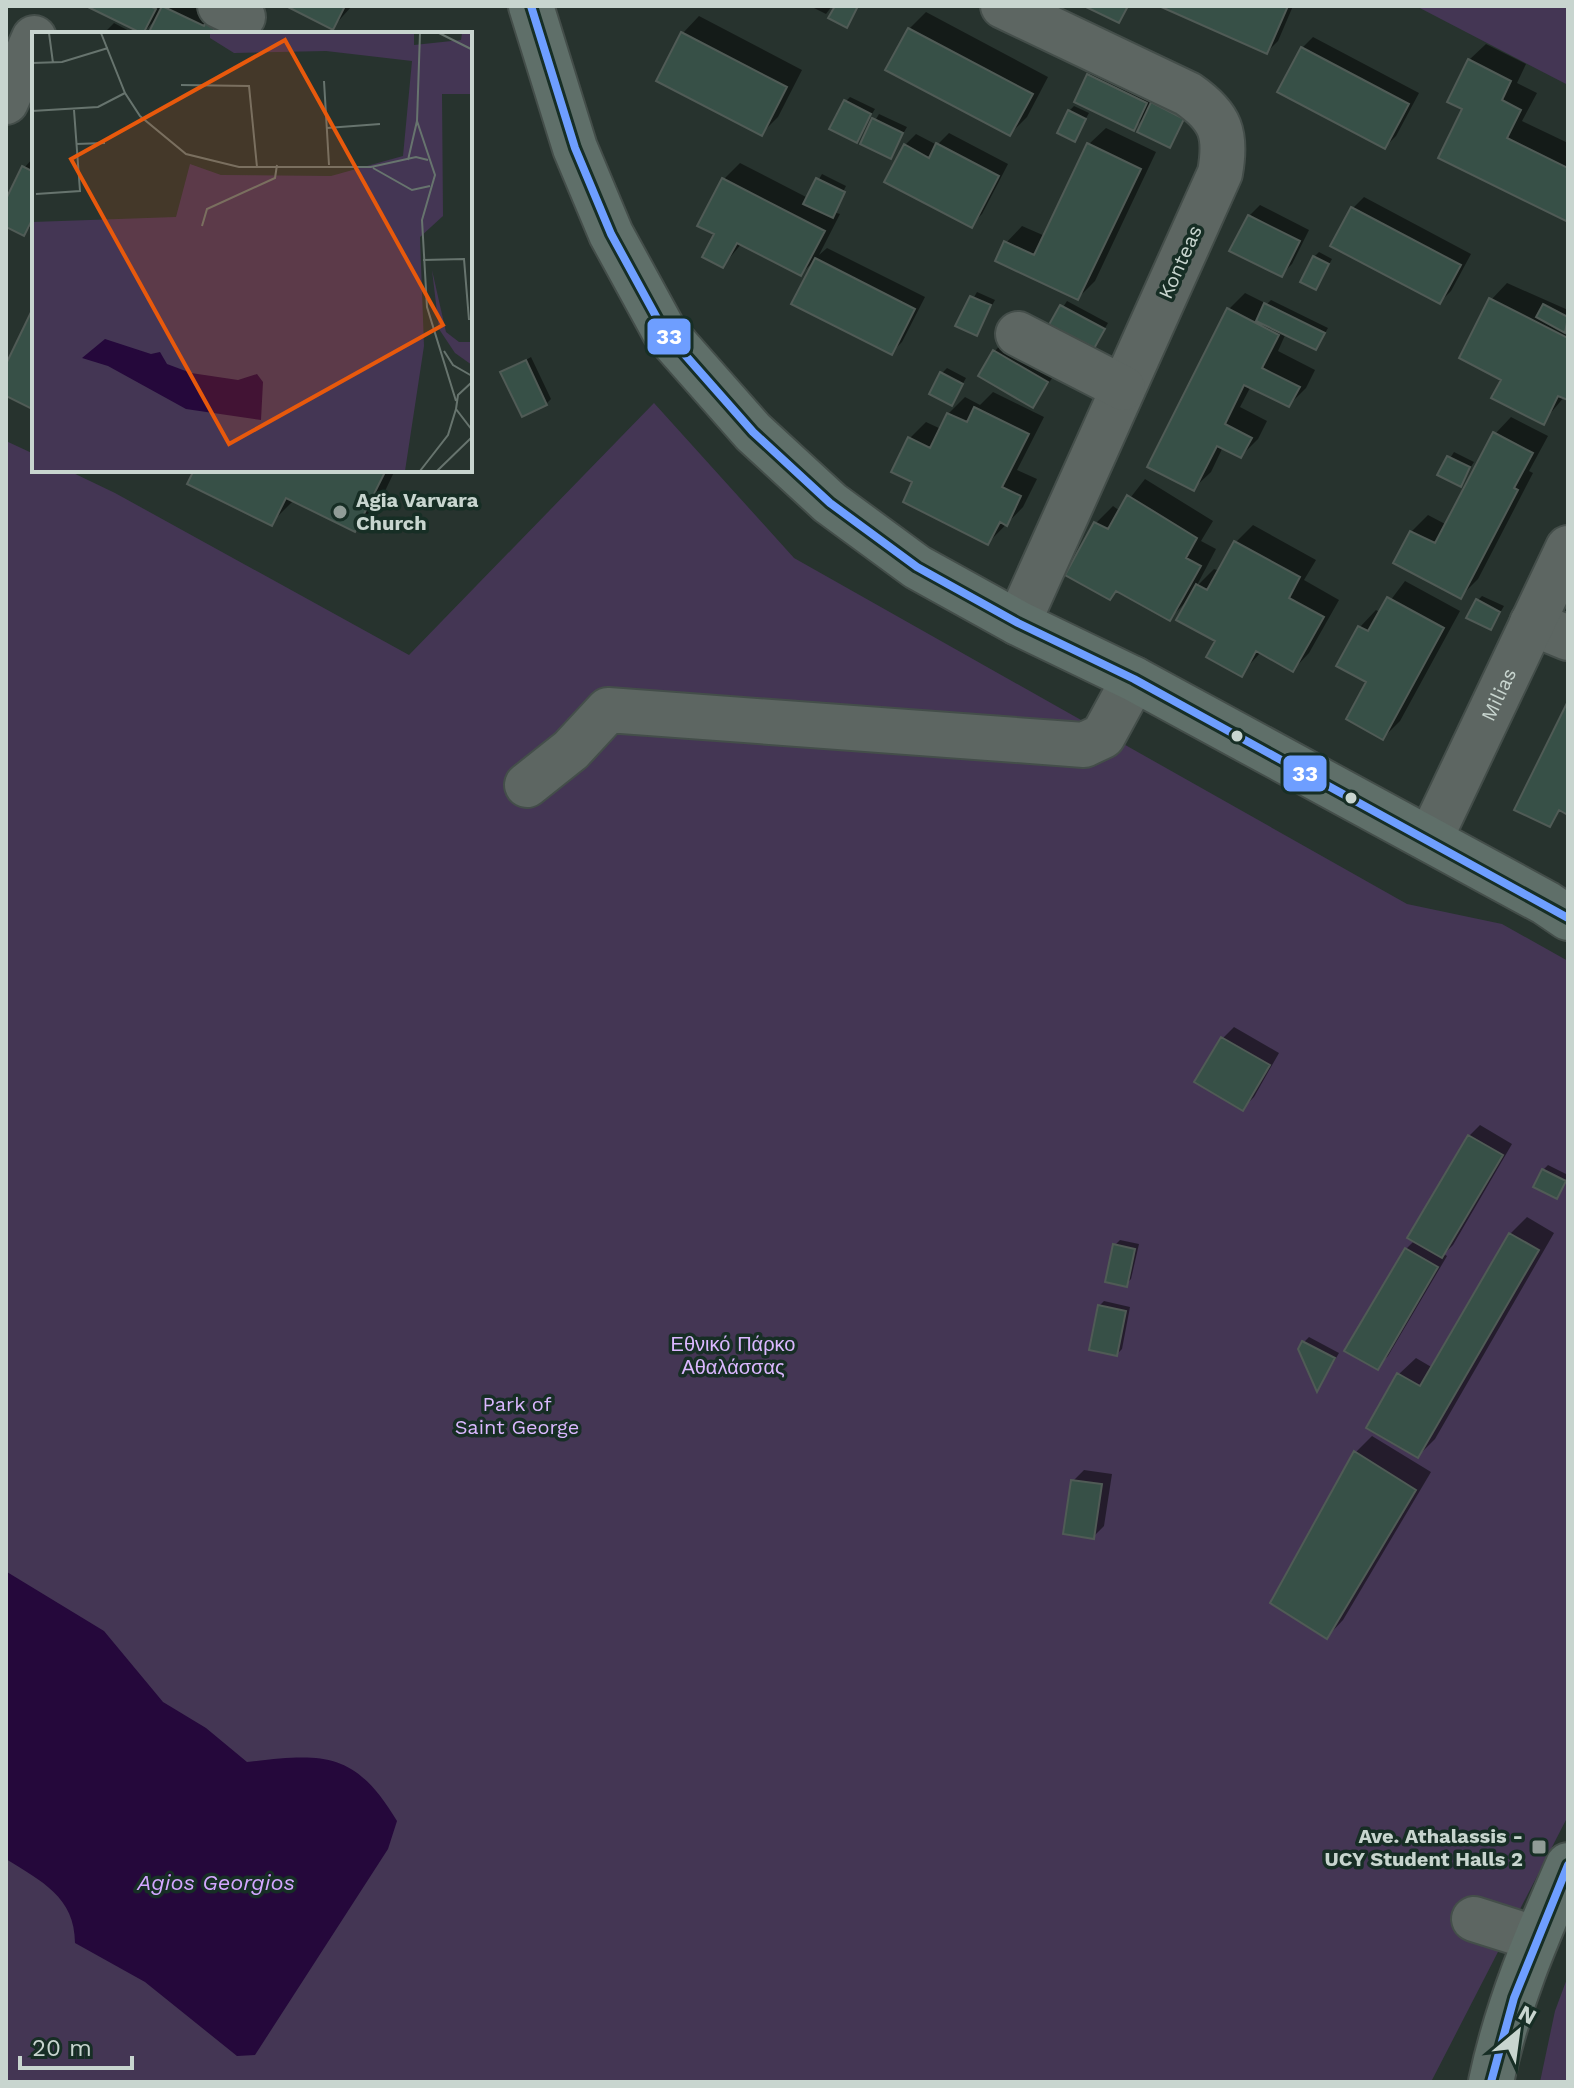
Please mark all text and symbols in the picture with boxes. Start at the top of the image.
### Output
inset map [32,32,472,472]
street label: Konteas [1153,221,1207,303]
line badge: 33 [646,317,692,356]
text: 33 [656,324,682,349]
place label: Agia Varvara Church [356,488,479,535]
marker: Agia Varvara Church [331,503,349,521]
street label: Milias [1476,664,1521,725]
unlabelled marker [1229,728,1245,744]
line badge: 33 [1282,754,1328,793]
text: 33 [1292,761,1318,786]
unlabelled marker [1343,790,1359,806]
park label: Εθνικό Πάρκο Αθαλάσσας [671,1332,795,1379]
park label: Park of Saint George [455,1392,579,1439]
place label: Ave. Athalassis - UCY Student Halls 2 [1325,1824,1523,1871]
marker: Ave. Athalassis - UCY Student Halls 2 [1530,1838,1548,1856]
water label: Agios Georgios [136,1870,295,1895]
north arrow [1478,1992,1558,2072]
text: N [1514,2000,1541,2030]
scale bar [20,2020,132,2070]
text: 20 m [32,2034,92,2062]

